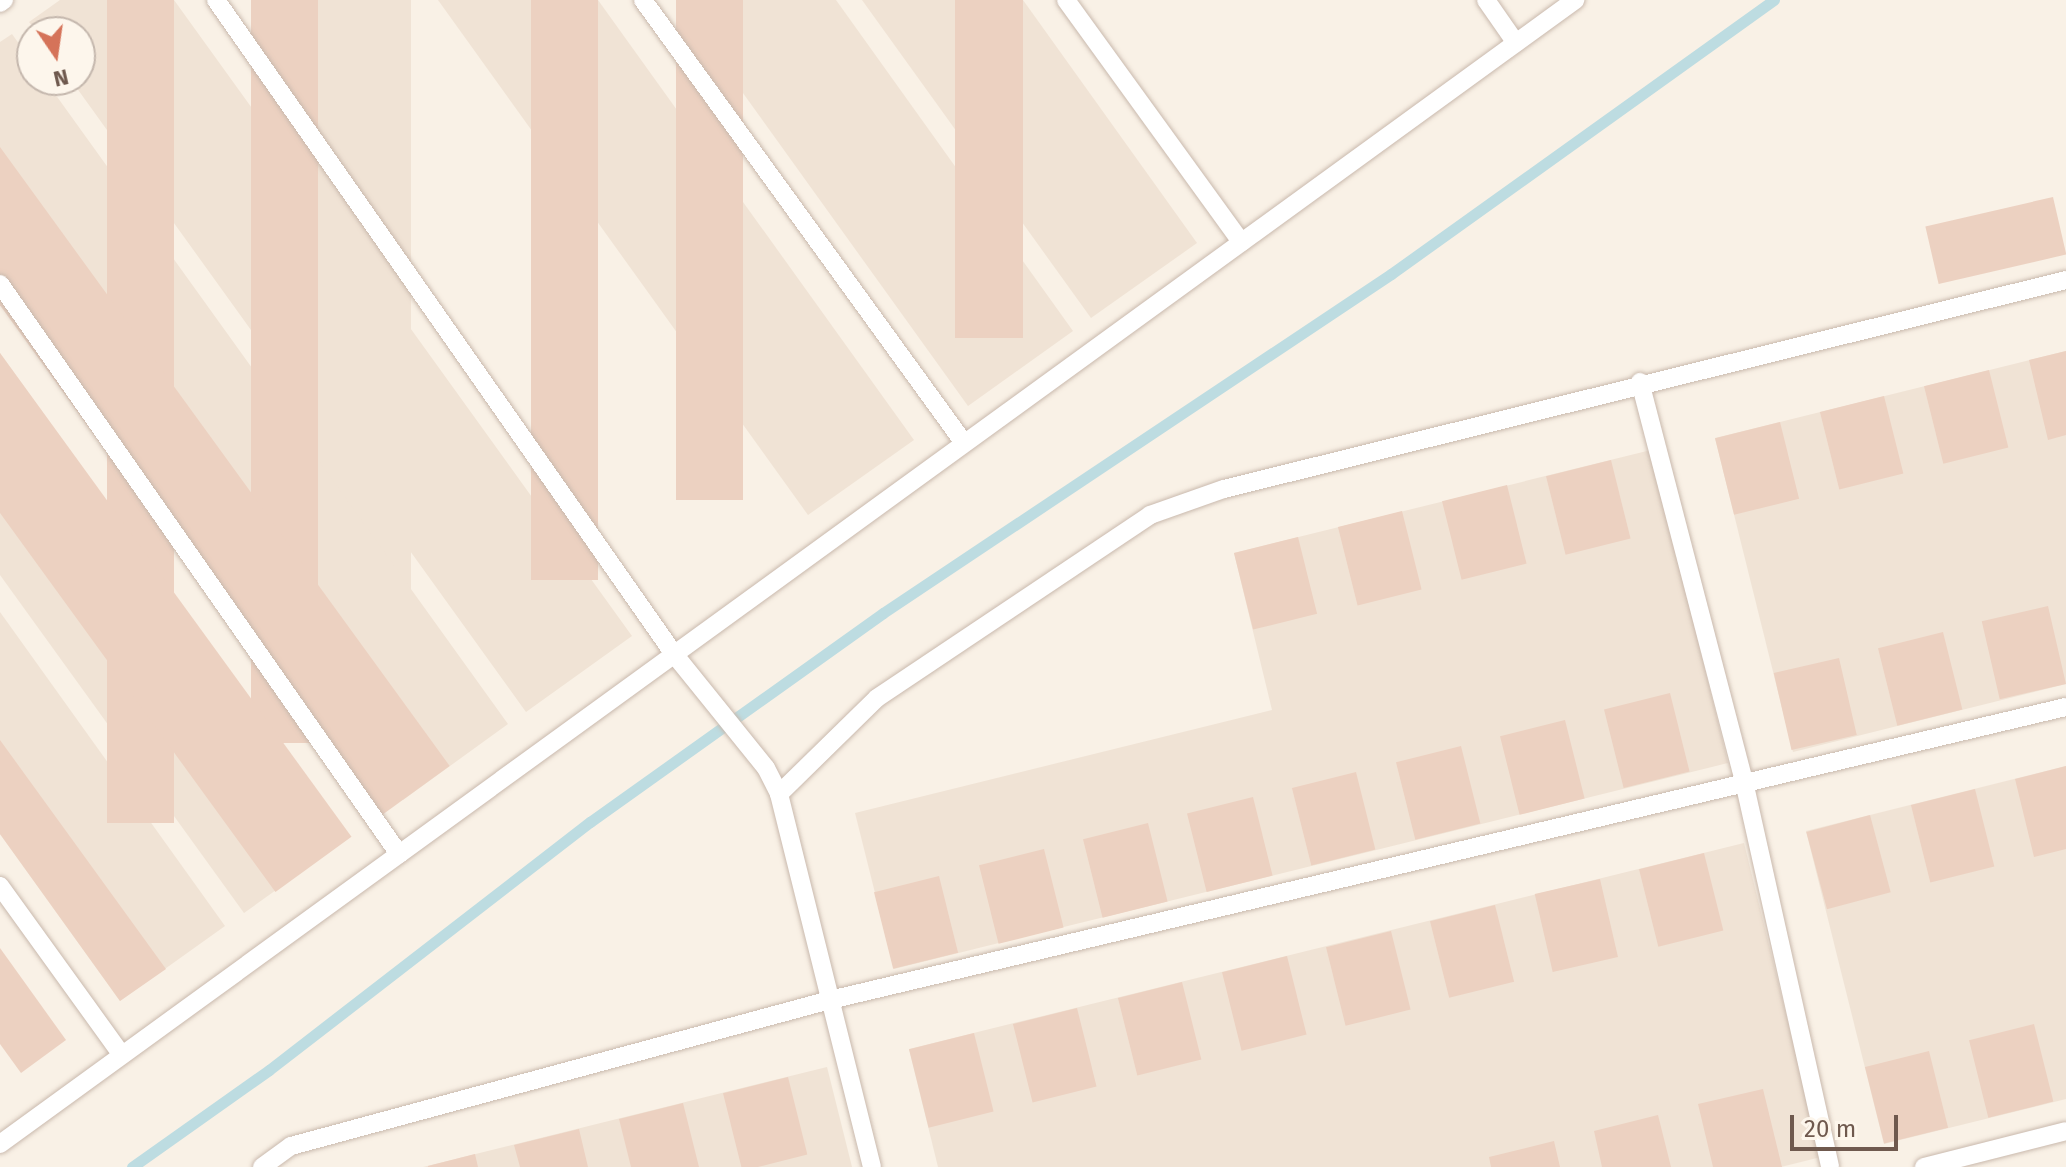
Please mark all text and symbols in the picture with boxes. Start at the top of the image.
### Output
north arrow [16,16,96,96]
text: N [51,63,71,93]
scale bar [1794,1099,1902,1149]
text: 20 m [1804,1115,1856,1143]

